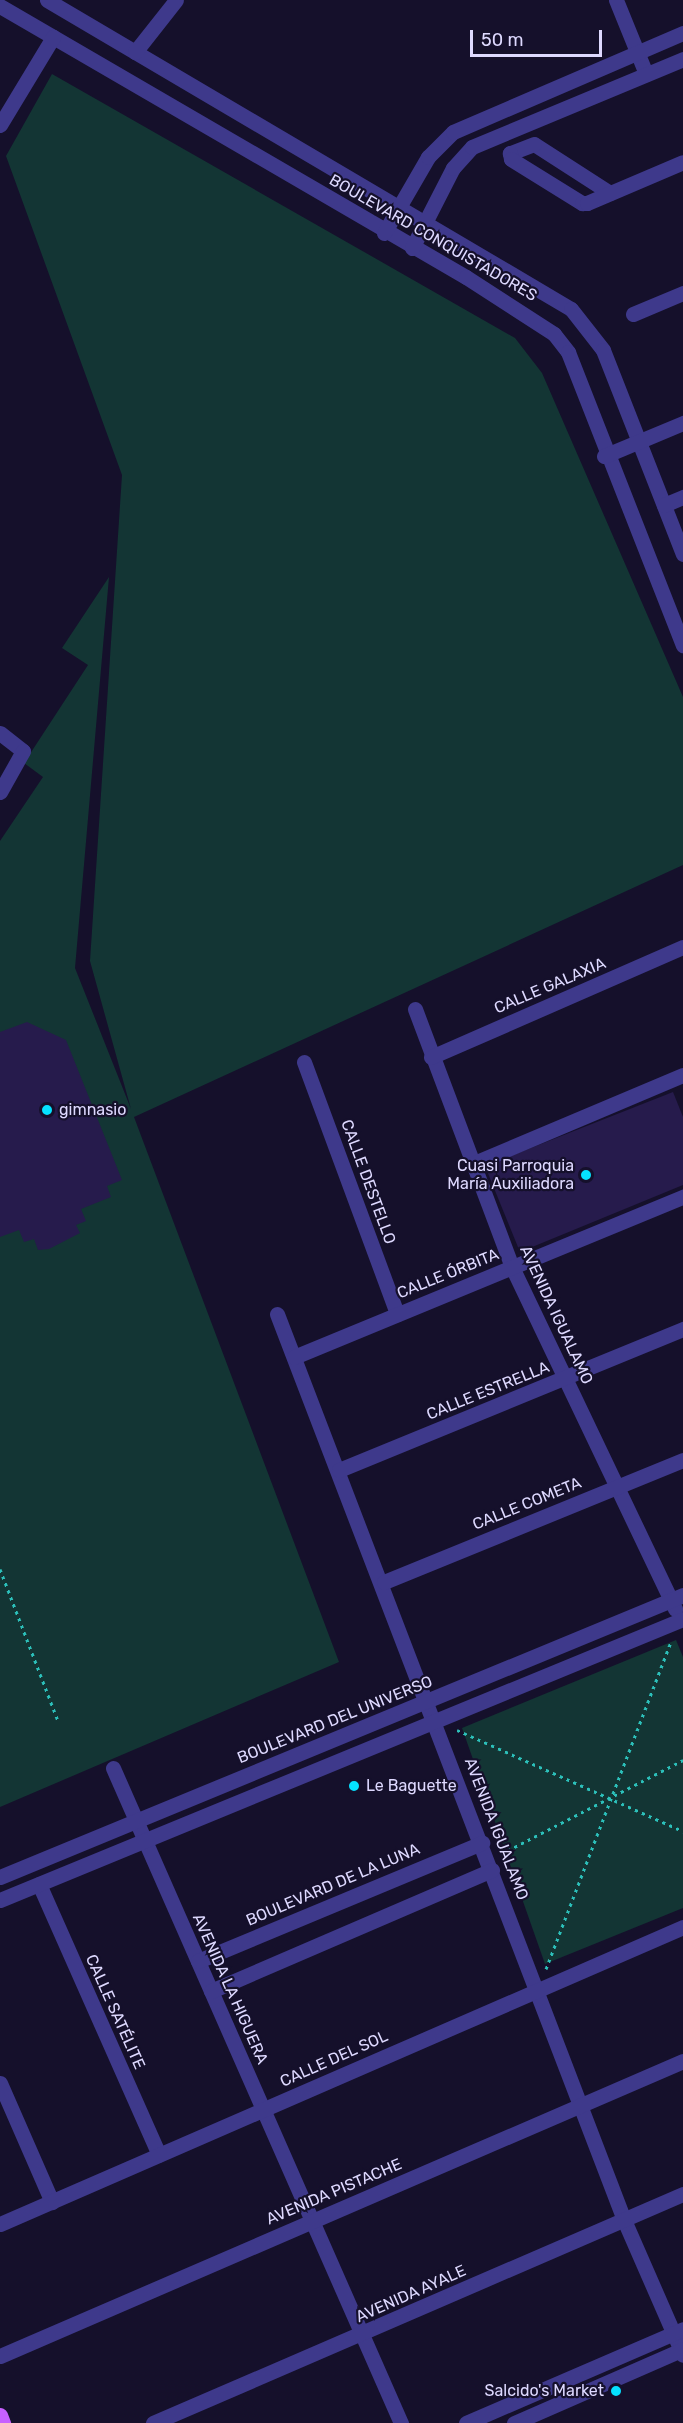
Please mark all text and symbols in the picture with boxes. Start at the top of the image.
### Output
scale bar [473,18,605,56]
text: 50 m [481,29,524,51]
street label: BOULEVARD CONQUISTADORES [326,170,540,306]
street label: CALLE GALAXIA [491,954,609,1018]
place label: gimnasio [59,1100,126,1120]
marker: gimnasio [40,1103,54,1117]
street label: CALLE DESTELLO [337,1117,399,1247]
place label: Cuasi Parroquia María Auxiliadora [447,1156,574,1194]
marker: Cuasi Parroquia María Auxiliadora [579,1168,593,1182]
street label: AVENIDA IGUALAMO [515,1242,597,1388]
street label: CALLE ÓRBITA [394,1245,502,1303]
street label: CALLE ESTRELLA [424,1358,552,1424]
street label: CALLE COMETA [470,1473,584,1535]
street label: BOULEVARD DEL UNIVERSO [235,1672,435,1768]
street label: AVENIDA IGUALAMO [460,1755,532,1903]
place label: Le Baguette [366,1776,457,1796]
marker: Le Baguette [347,1779,361,1793]
street label: BOULEVARD DE LA LUNA [243,1840,423,1930]
street label: AVENIDA LA HIGUERA [188,1910,272,2068]
street label: CALLE SATÉLITE [81,1952,149,2072]
street label: CALLE DEL SOL [277,2027,391,2091]
street label: AVENIDA PISTACHE [263,2155,405,2229]
street label: AVENIDA AYALE [353,2261,469,2327]
place label: Salcido's Market [485,2381,604,2401]
marker: Salcido's Market [609,2384,623,2398]

